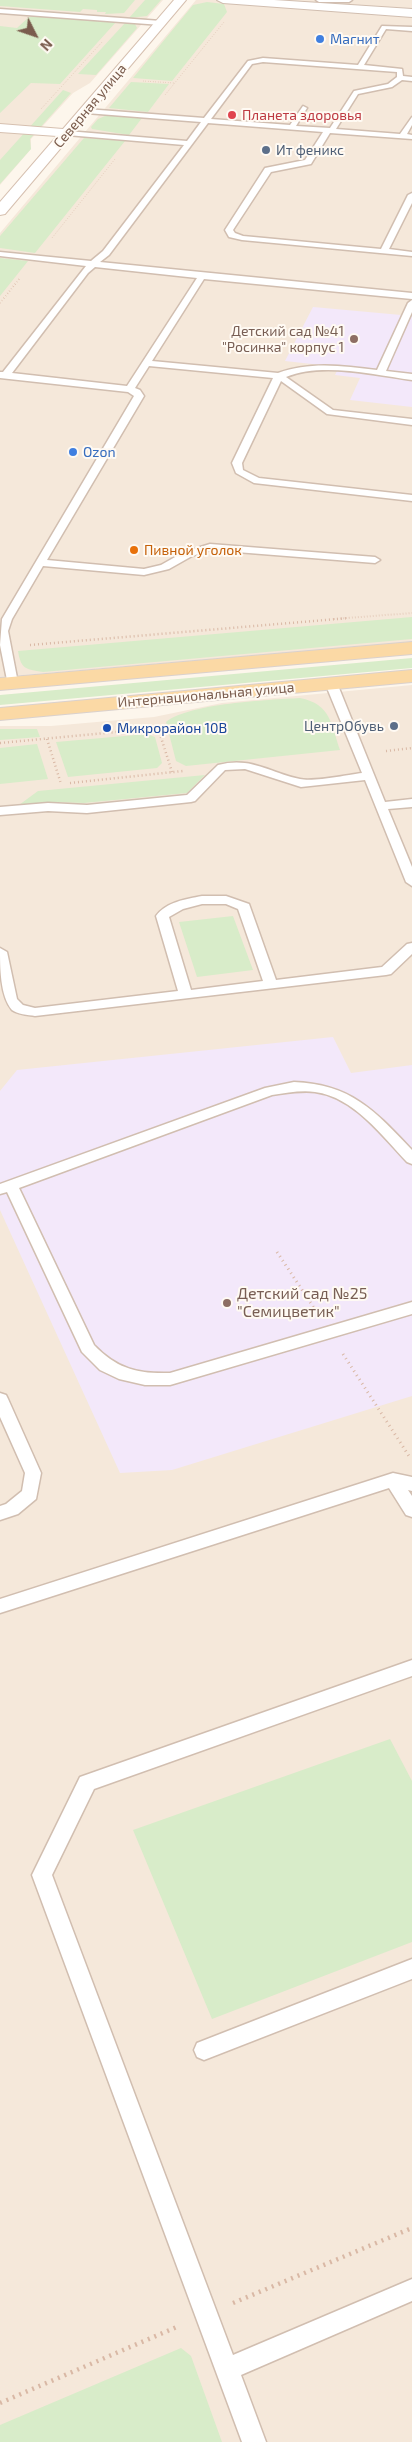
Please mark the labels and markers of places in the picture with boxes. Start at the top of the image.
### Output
place label: Магнит [330,31,380,47]
marker: Магнит [314,33,326,45]
place label: Планета здоровья [242,107,362,123]
marker: Планета здоровья [226,109,238,121]
place label: Ит феникс [276,142,344,158]
marker: Ит феникс [260,144,272,156]
place label: Детский сад №41 "Росинка" корпус 1 [222,323,344,356]
marker: Детский сад №41 "Росинка" корпус 1 [348,333,360,345]
place label: Ozon [83,444,116,460]
marker: Ozon [67,446,79,458]
place label: Пивной уголок [144,542,242,558]
marker: Пивной уголок [128,544,140,556]
place label: ЦентрОбувь [304,718,384,734]
place label: Микрорайон 10В [117,720,227,736]
marker: ЦентрОбувь [388,720,400,732]
marker: Микрорайон 10В [101,722,113,734]
place label: Детский сад №25 "Семицветик" [237,1284,367,1322]
marker: Детский сад №25 "Семицветик" [221,1297,233,1309]

